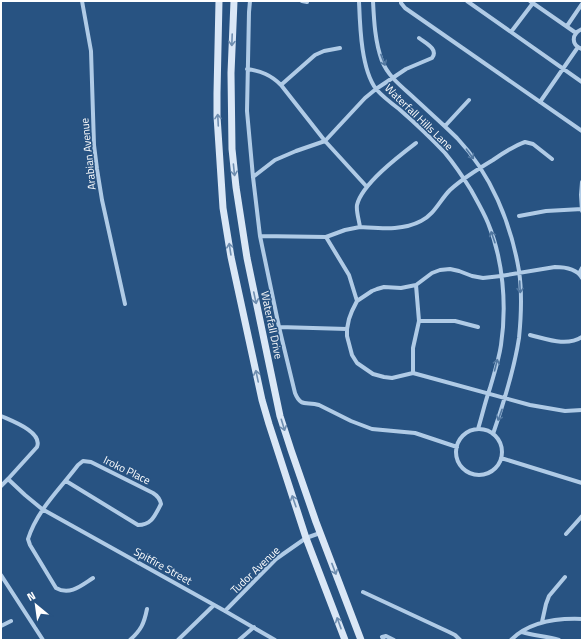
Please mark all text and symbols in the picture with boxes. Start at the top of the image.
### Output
one-way arrow [229,33,236,46]
one-way arrow [379,54,387,66]
street label: Waterfall Hills Lane [381,80,457,154]
one-way arrow [214,114,221,127]
street label: Arabian Avenue [76,117,100,191]
one-way arrow [466,149,474,160]
one-way arrow [230,163,238,176]
one-way arrow [488,231,496,243]
one-way arrow [226,243,234,256]
one-way arrow [516,280,524,293]
street label: Waterfall Drive [257,290,287,361]
one-way arrow [251,291,259,304]
one-way arrow [493,359,501,372]
one-way arrow [252,370,260,383]
one-way arrow [495,408,503,420]
one-way arrow [280,418,287,431]
street label: Iroko Place [101,452,154,488]
one-way arrow [289,495,297,507]
street label: Tudor Avenue [227,542,284,598]
street label: Spitfire Street [131,543,195,589]
one-way arrow [331,563,338,576]
north arrow [16,585,56,625]
text: N [24,587,38,605]
one-way arrow [334,618,342,630]

